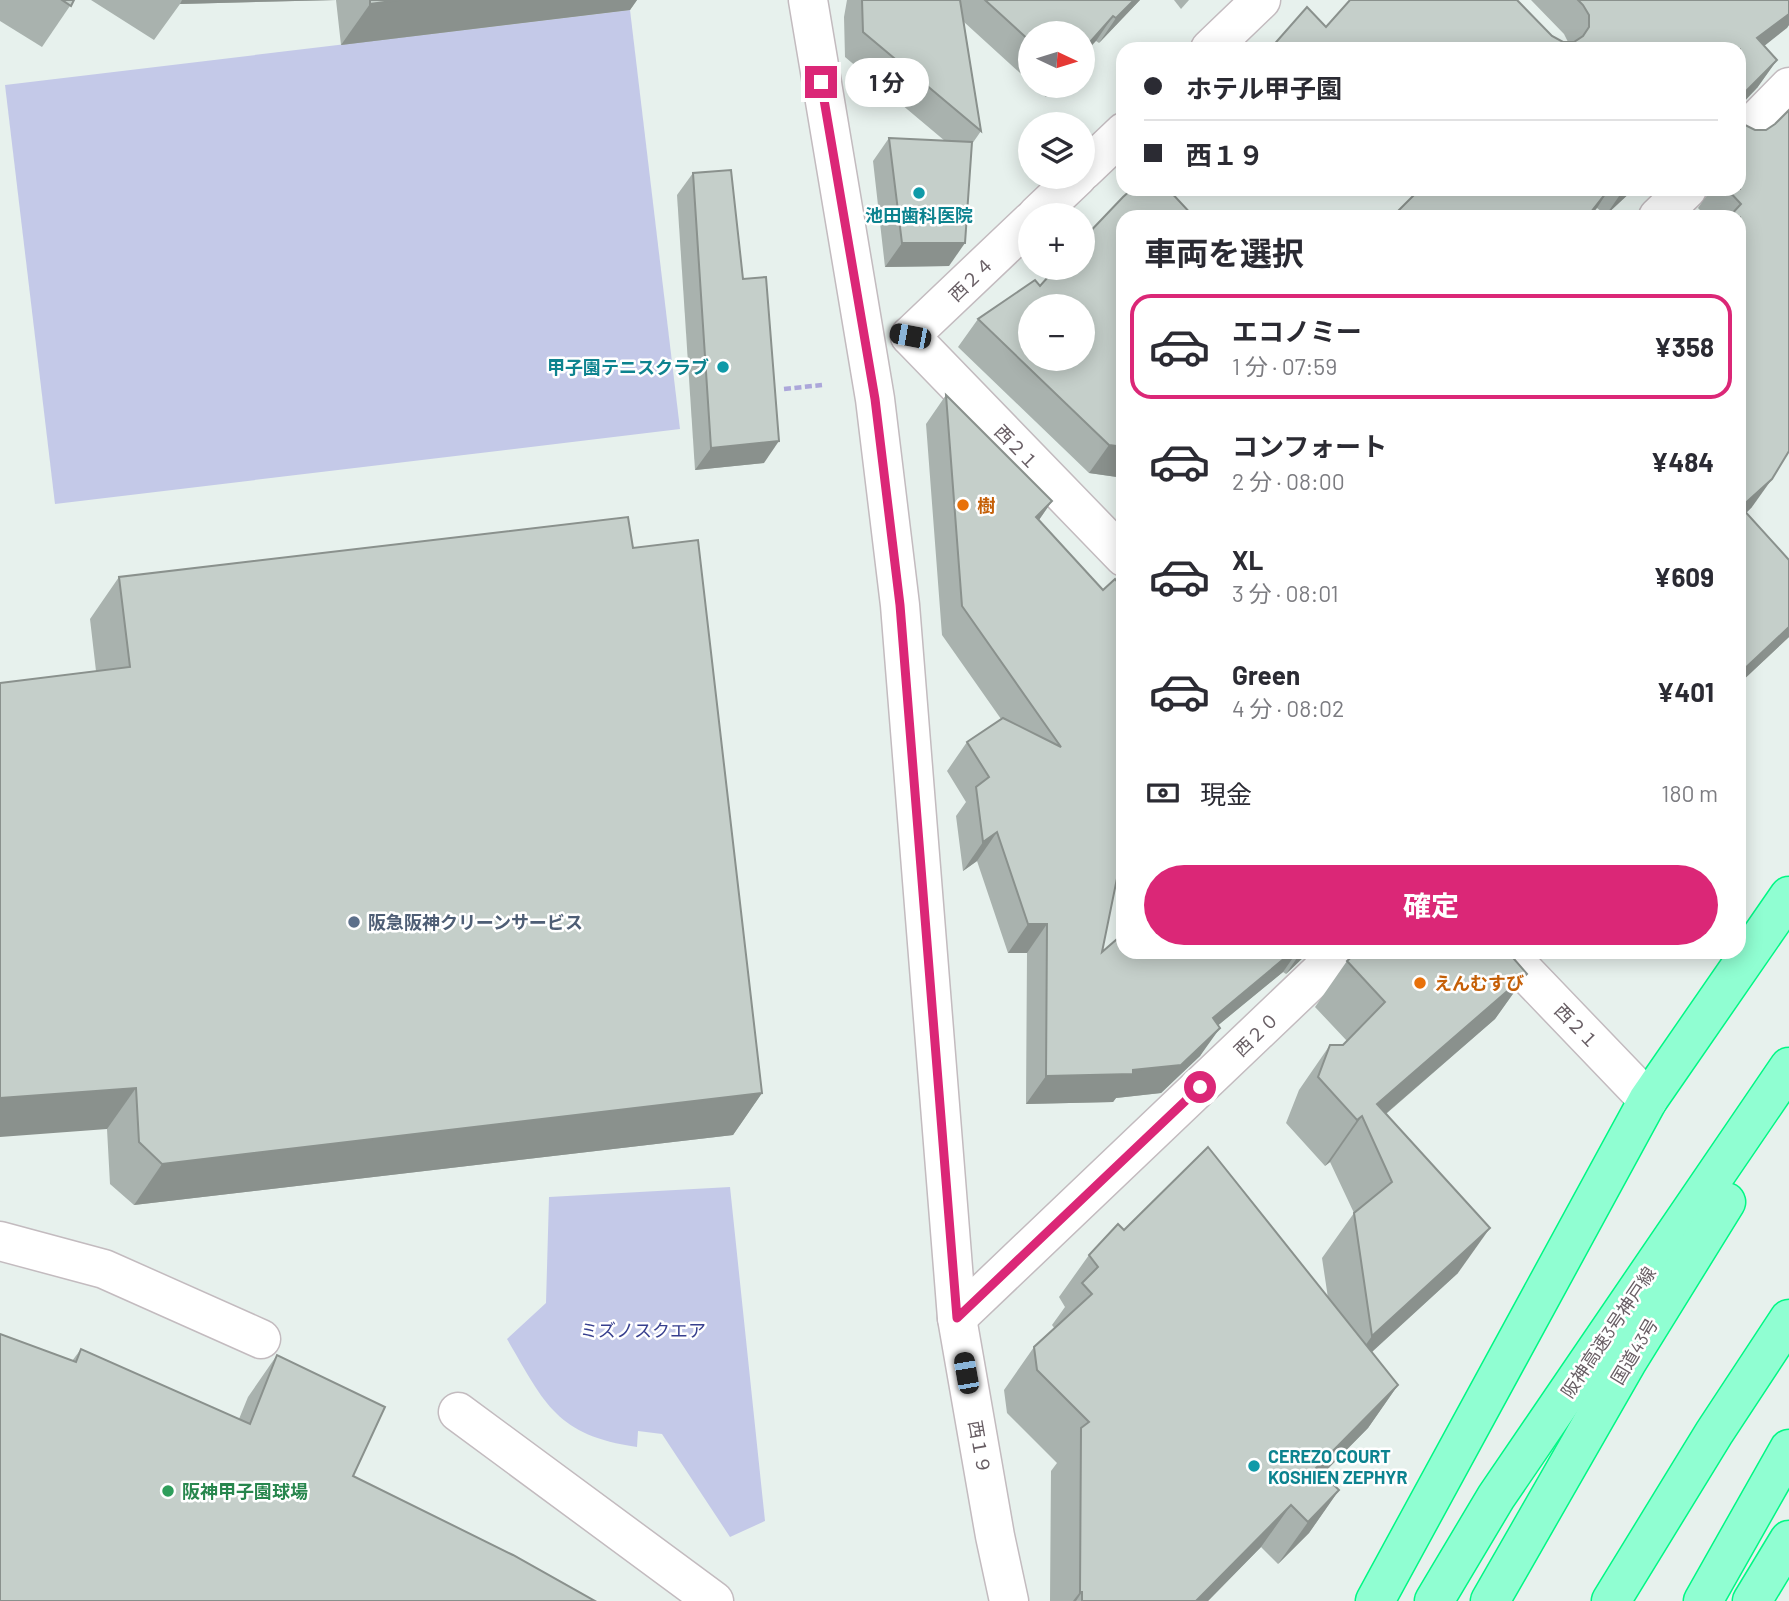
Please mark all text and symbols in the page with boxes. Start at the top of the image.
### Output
north arrow [1018,21,1096,98]
map controls [1018,21,1095,371]
callout: 1 分 [846,57,930,106]
route end [805,66,837,98]
text: 1 分 [869,68,905,96]
text: ホテル甲子園 [1186,72,1342,103]
button: layers [1018,112,1095,189]
text: 西１９ [1186,139,1264,170]
marker: 池田歯科医院 [911,185,927,201]
button: + [1018,203,1095,280]
place label: 池田歯科医院 [865,204,973,226]
text: 車両を選択 [1144,233,1304,271]
street label: 西２４ [944,252,998,306]
button: − [1018,294,1095,371]
icon: car [1148,315,1211,378]
text: エコノミー [1232,315,1362,346]
car [888,322,933,350]
text: ¥358 [1654,331,1714,362]
text: 1 分 · 07:59 [1232,352,1337,380]
place label: 甲子園テニスクラブ [547,356,709,378]
marker: 甲子園テニスクラブ [715,359,731,375]
street label: 西２１ [990,420,1044,474]
icon: car [1148,430,1211,493]
text: コンフォート [1232,430,1387,461]
text: ¥484 [1651,446,1714,477]
text: 2 分 · 08:00 [1232,467,1345,495]
place label: 樹 [977,494,995,516]
marker: 樹 [955,497,971,513]
text: XL [1232,544,1263,575]
icon: car [1148,545,1211,608]
text: ¥609 [1654,561,1714,592]
text: 3 分 · 08:01 [1232,579,1339,607]
text: Green [1232,659,1300,690]
icon: car [1148,660,1211,723]
text: ¥401 [1657,676,1714,707]
text: 4 分 · 08:02 [1232,694,1344,722]
icon: cash [1144,774,1182,812]
text: 現金 [1200,778,1252,809]
text: 180 m [1661,779,1718,807]
button: 確定 [1144,865,1718,945]
place label: 阪急阪神クリーンサービス [368,911,583,933]
marker: 阪急阪神クリーンサービス [346,914,362,930]
place label: えんむすび [1434,972,1524,994]
marker: えんむすび [1412,975,1428,991]
street label: 西２１ [1550,999,1604,1053]
street label: 西２０ [1229,1007,1283,1061]
route start [1184,1071,1216,1103]
street label: 阪神高速3号神戸線 [1556,1262,1660,1402]
street label: 国道43号 [1606,1314,1662,1388]
park label: ミズノスクエア [580,1319,706,1341]
car [953,1350,980,1396]
street label: 西１９ [964,1419,996,1475]
place label: CEREZO COURT KOSHIEN ZEPHYR [1268,1445,1408,1488]
marker: CEREZO COURT KOSHIEN ZEPHYR [1246,1458,1262,1474]
place label: 阪神甲子園球場 [182,1480,308,1502]
marker: 阪神甲子園球場 [160,1483,176,1499]

